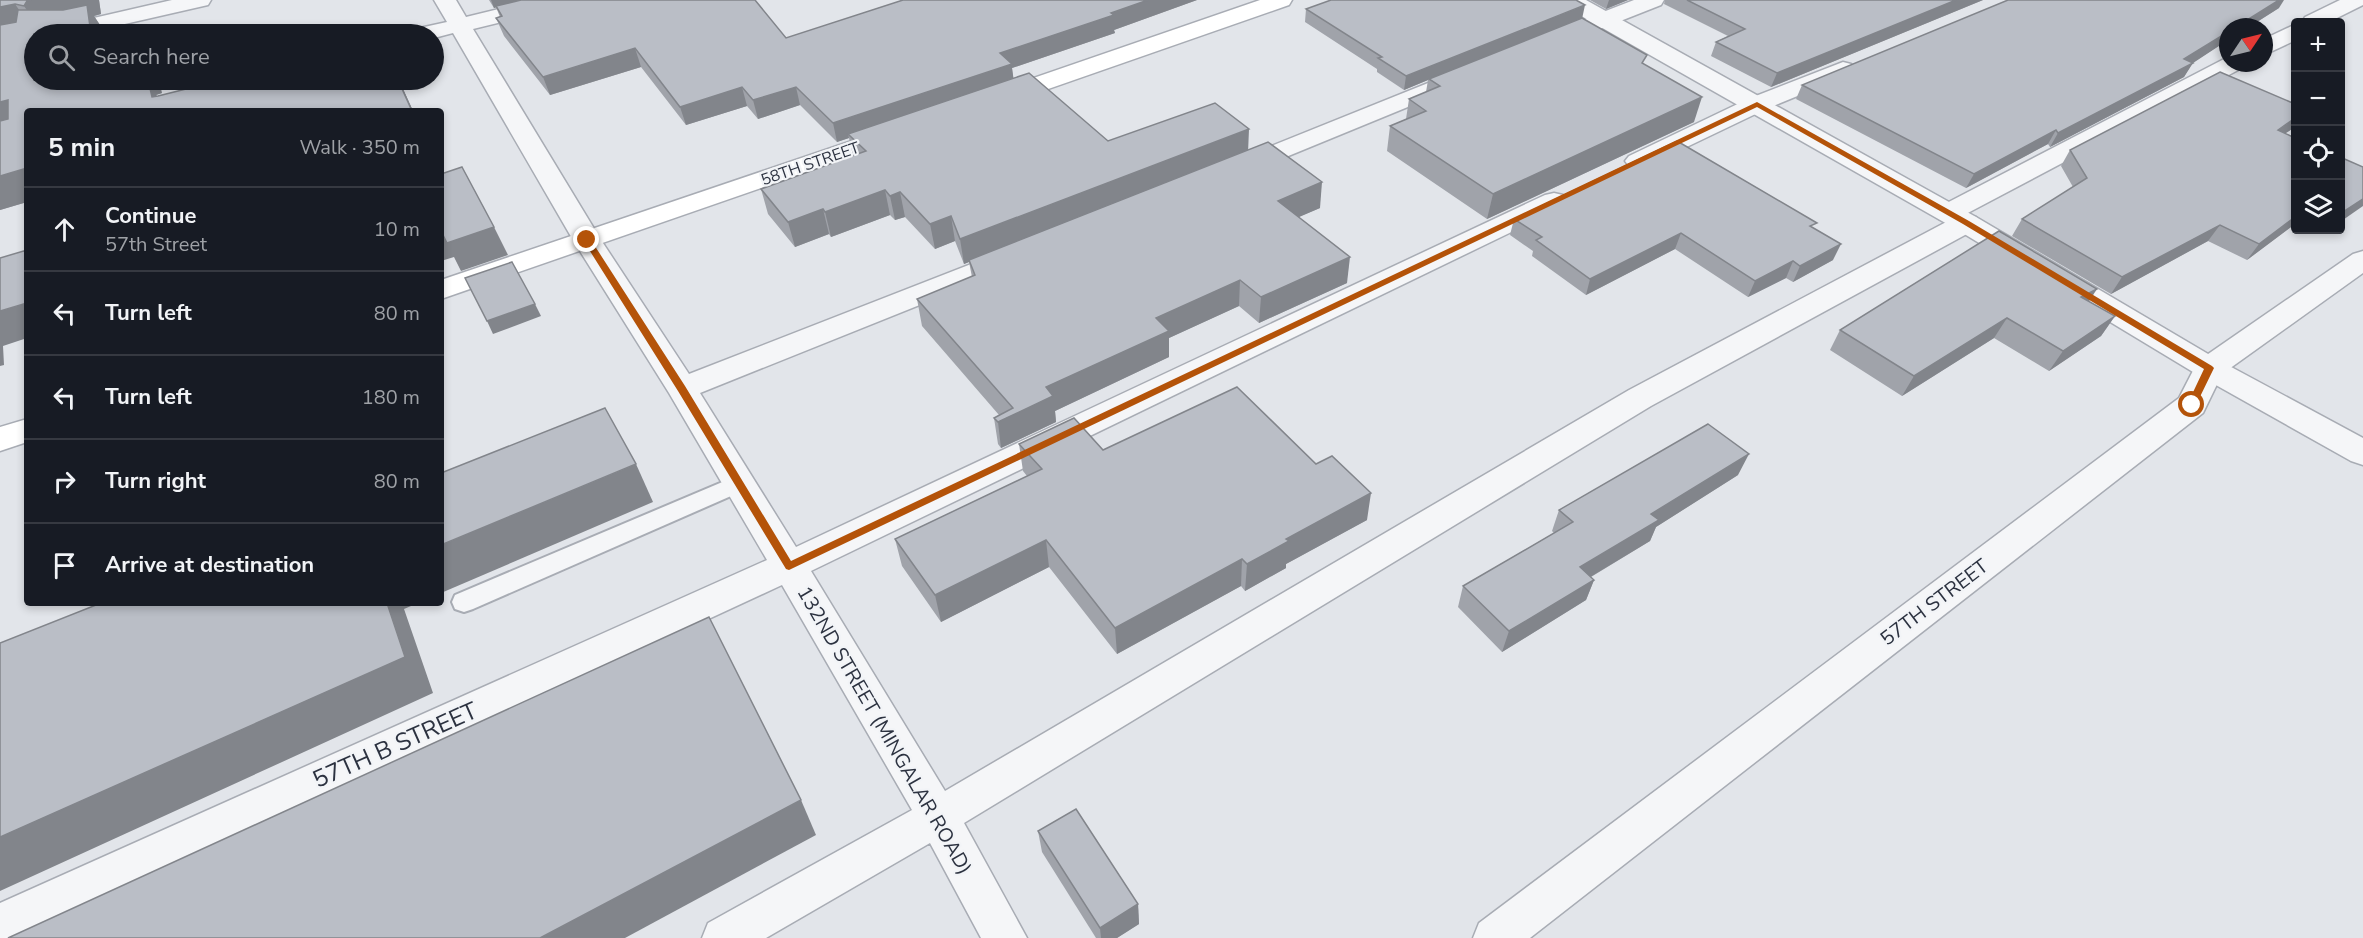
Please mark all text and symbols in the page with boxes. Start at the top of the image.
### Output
north arrow [2219,18,2273,72]
map controls [2291,18,2345,234]
button: + [2291,18,2345,72]
search box [24,24,444,90]
icon: search [45,41,78,74]
text: Search here [93,42,210,72]
button: − [2291,72,2345,126]
button: locate [2291,126,2345,180]
text: 5 min [48,130,115,165]
text: Walk · 350 m [300,134,420,161]
street label: 58TH STREET [758,137,863,191]
button: layers [2291,180,2345,234]
text: Continue [105,201,196,231]
icon: ahead [48,213,81,246]
text: 10 m [374,216,420,243]
route end [573,226,599,252]
text: 57th Street [105,231,207,258]
icon: left [48,297,81,330]
text: Turn left [105,298,192,328]
text: 80 m [374,300,420,327]
icon: left [48,381,81,414]
text: Turn left [105,382,192,412]
text: 180 m [362,384,420,411]
route start [2178,391,2204,417]
icon: right [48,465,81,498]
text: Turn right [105,466,206,496]
text: 80 m [374,468,420,495]
icon: arrive [48,549,81,582]
text: Arrive at destination [105,550,314,580]
street label: 57TH STREET [1875,553,1994,652]
street label: 132ND STREET (MINGALAR ROAD) [791,581,978,879]
street label: 57TH B STREET [308,694,483,796]

